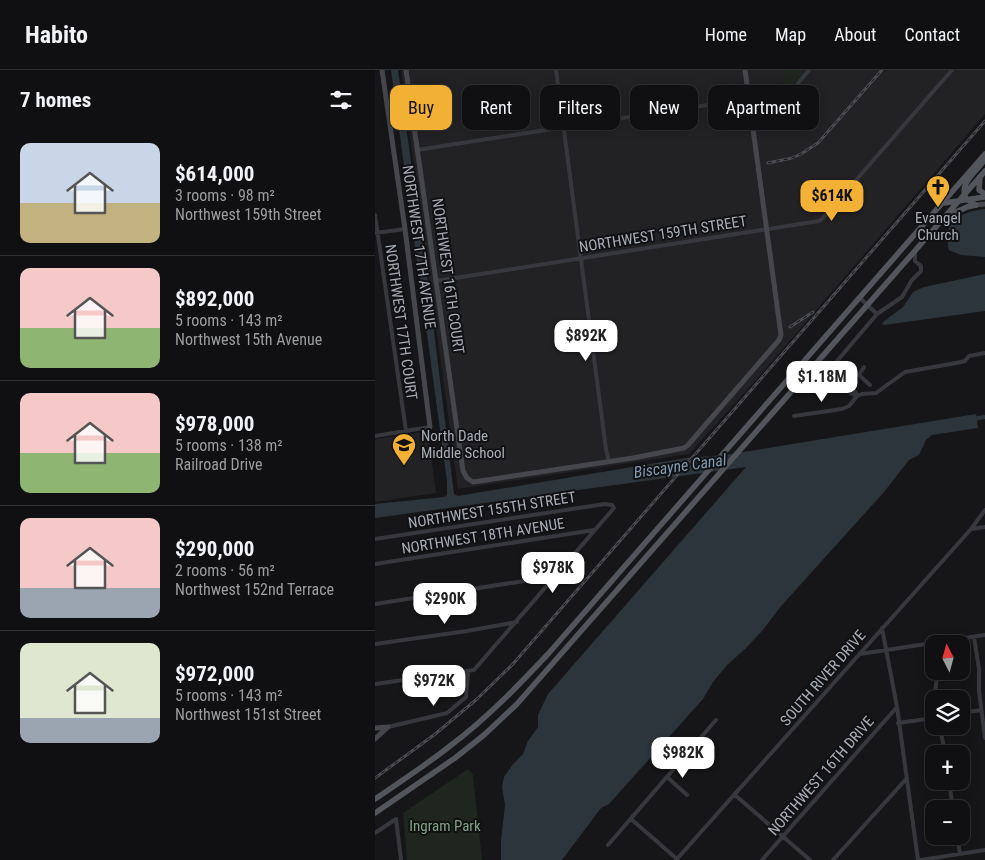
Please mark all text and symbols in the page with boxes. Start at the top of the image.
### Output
text: Habito [25,21,88,49]
text: Home [705,24,747,45]
text: Map [775,24,806,45]
text: About [834,24,876,45]
text: Contact [904,24,960,45]
chip: Buy [390,85,452,130]
chip: Rent [462,85,530,130]
chip: Filters [540,85,620,130]
chip: New [630,85,698,130]
chip: Apartment [708,85,819,130]
icon: filters [327,86,355,114]
text: 7 homes [20,88,91,112]
text: $614,000 [175,162,254,186]
icon: home [60,163,120,223]
street label: NORTHWEST 17TH AVENUE [399,164,439,330]
church icon: Evangel Church [925,174,951,208]
pin: $614K [797,180,867,222]
text: 3 rooms · 98 m² [175,186,275,205]
text: $614K [811,186,853,205]
street label: NORTHWEST 16TH COURT [428,197,468,355]
text: Northwest 159th Street [175,205,322,224]
place label: Evangel Church [915,209,961,244]
street label: NORTHWEST 159TH STREET [578,212,748,256]
street label: NORTHWEST 17TH COURT [381,243,421,401]
text: $892,000 [175,287,254,311]
icon: home [60,288,120,348]
text: 5 rooms · 143 m² [175,311,283,330]
pin: $892K [551,320,621,362]
text: $892K [565,326,607,345]
text: Northwest 15th Avenue [175,330,322,349]
pin: $1.18M [781,360,863,403]
text: $1.18M [797,367,847,386]
text: $978,000 [175,412,254,436]
icon: home [60,413,120,473]
place label: North Dade Middle School [421,427,505,462]
school or university icon: North Dade Middle School [391,432,417,466]
text: 5 rooms · 138 m² [175,436,283,455]
water label: Biscayne Canal [633,450,728,482]
text: Railroad Drive [175,455,262,474]
street label: NORTHWEST 155TH STREET [407,488,577,532]
street label: NORTHWEST 18TH AVENUE [400,514,566,558]
text: $290,000 [175,537,254,561]
icon: home [60,538,120,598]
pin: $978K [518,552,588,594]
text: $978K [532,558,574,577]
text: 2 rooms · 56 m² [175,561,275,580]
text: Northwest 152nd Terrace [175,580,334,599]
pin: $290K [410,582,480,625]
text: $290K [424,589,466,608]
street label: SOUTH RIVER DRIVE [777,626,869,730]
north arrow [925,635,970,680]
map controls [925,635,970,845]
text: $972,000 [175,662,254,686]
icon: home [60,663,120,723]
pin: $972K [399,664,469,707]
text: $972K [413,671,455,690]
text: 5 rooms · 143 m² [175,686,283,705]
button: layers [925,690,970,735]
text: Northwest 151st Street [175,705,321,724]
street label: NORTHWEST 16TH DRIVE [764,713,878,839]
pin: $982K [648,736,718,779]
text: $982K [662,743,704,762]
button: + [925,745,970,790]
button: − [925,800,970,845]
park label: Ingram Park [409,817,481,835]

